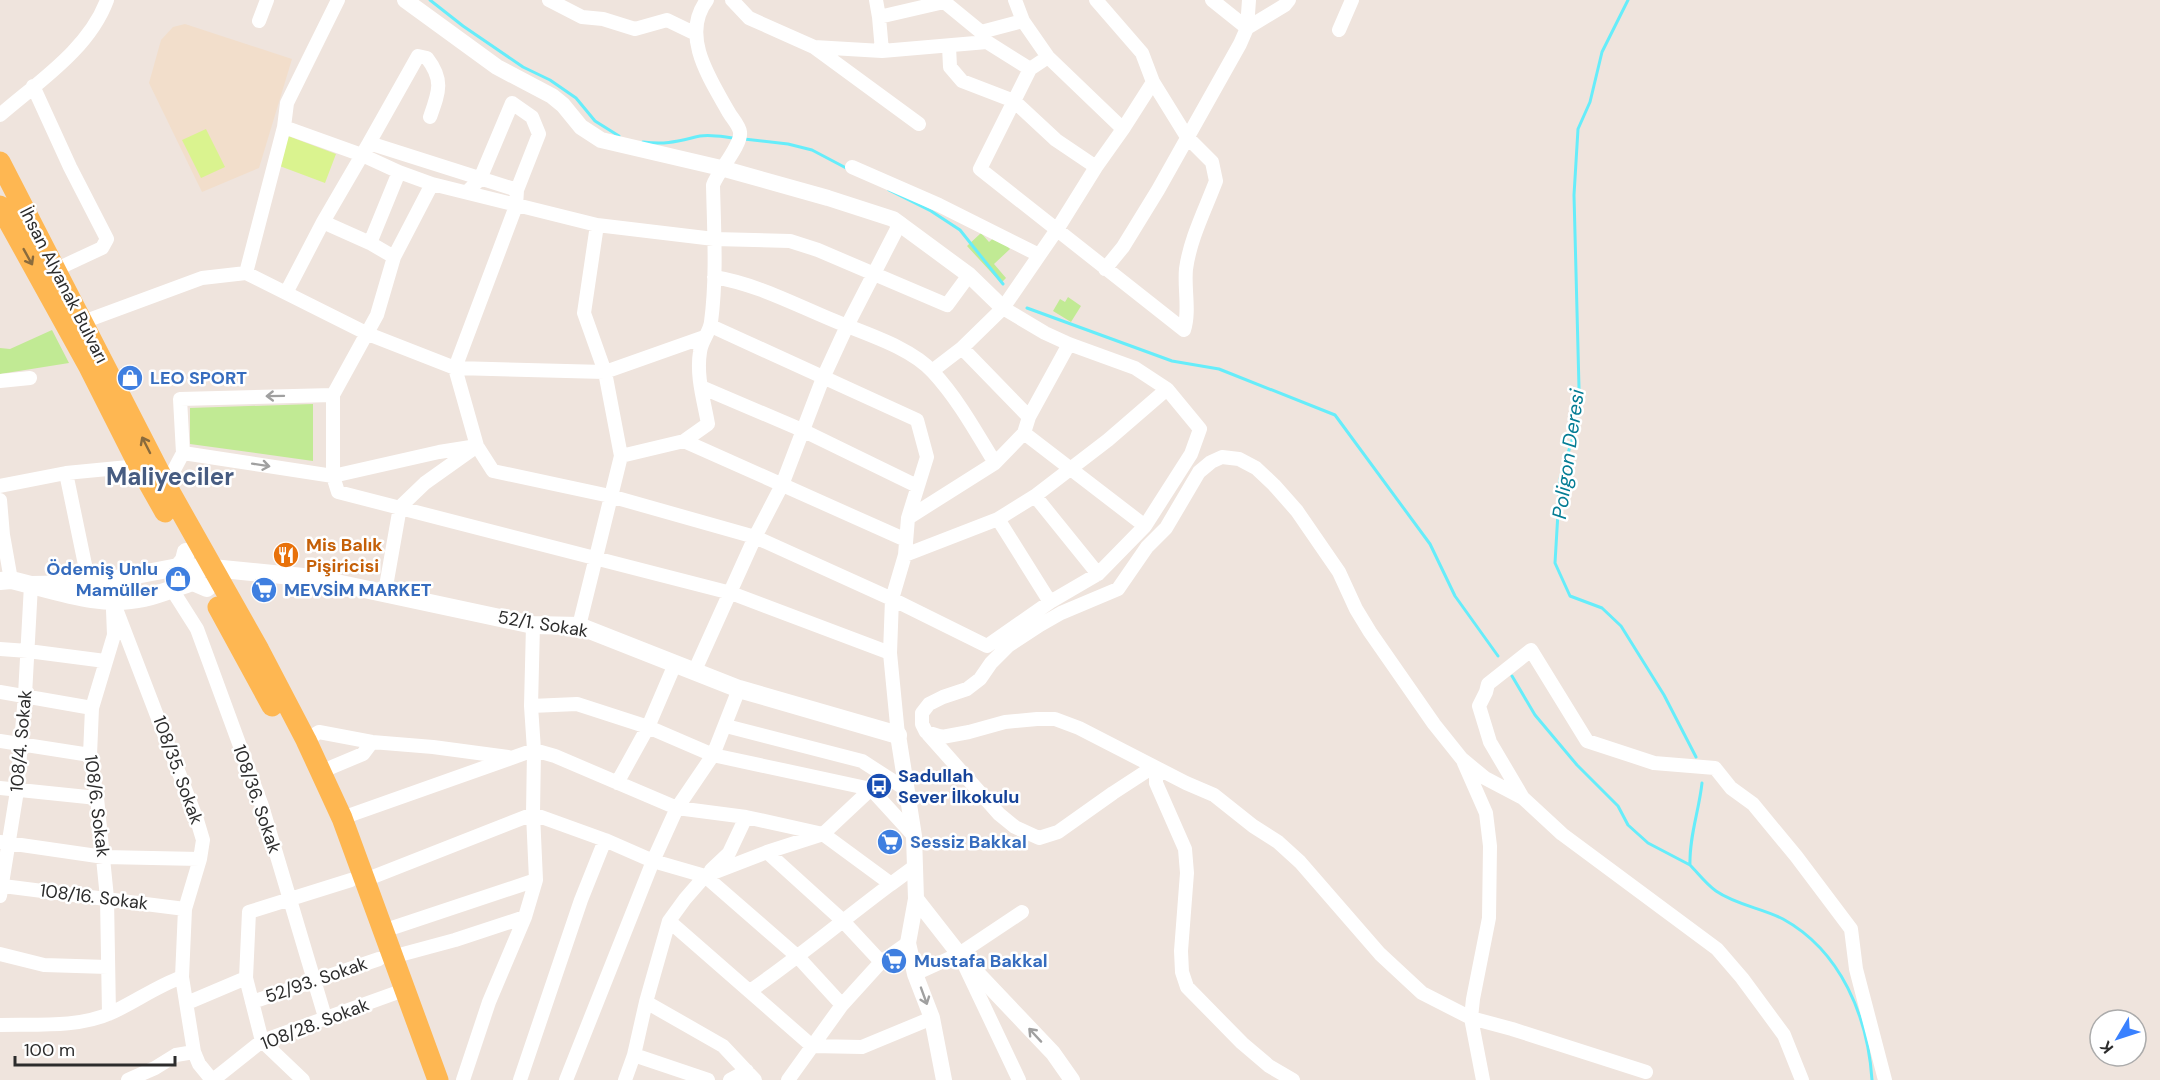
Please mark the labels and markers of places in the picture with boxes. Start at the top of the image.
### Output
shop icon: LEO SPORT [115,363,145,393]
place label: LEO SPORT [150,366,247,390]
place label: Mis Balık Pişiricisi [306,533,383,578]
restaurant icon: Mis Balık Pişiricisi [271,540,301,570]
place label: Ödemiş Unlu Mamüller [46,557,158,602]
shop icon: Ödemiş Unlu Mamüller [163,564,193,594]
supermarket icon: MEVSİM MARKET [249,575,279,605]
place label: MEVSİM MARKET [284,578,432,602]
place label: Sadullah Sever İlkokulu [898,764,1019,809]
bus stop icon: Sadullah Sever İlkokulu [864,771,894,801]
supermarket icon: Sessiz Bakkal [875,827,905,857]
place label: Sessiz Bakkal [910,830,1027,854]
supermarket icon: Mustafa Bakkal [879,946,909,976]
place label: Mustafa Bakkal [914,949,1048,973]

